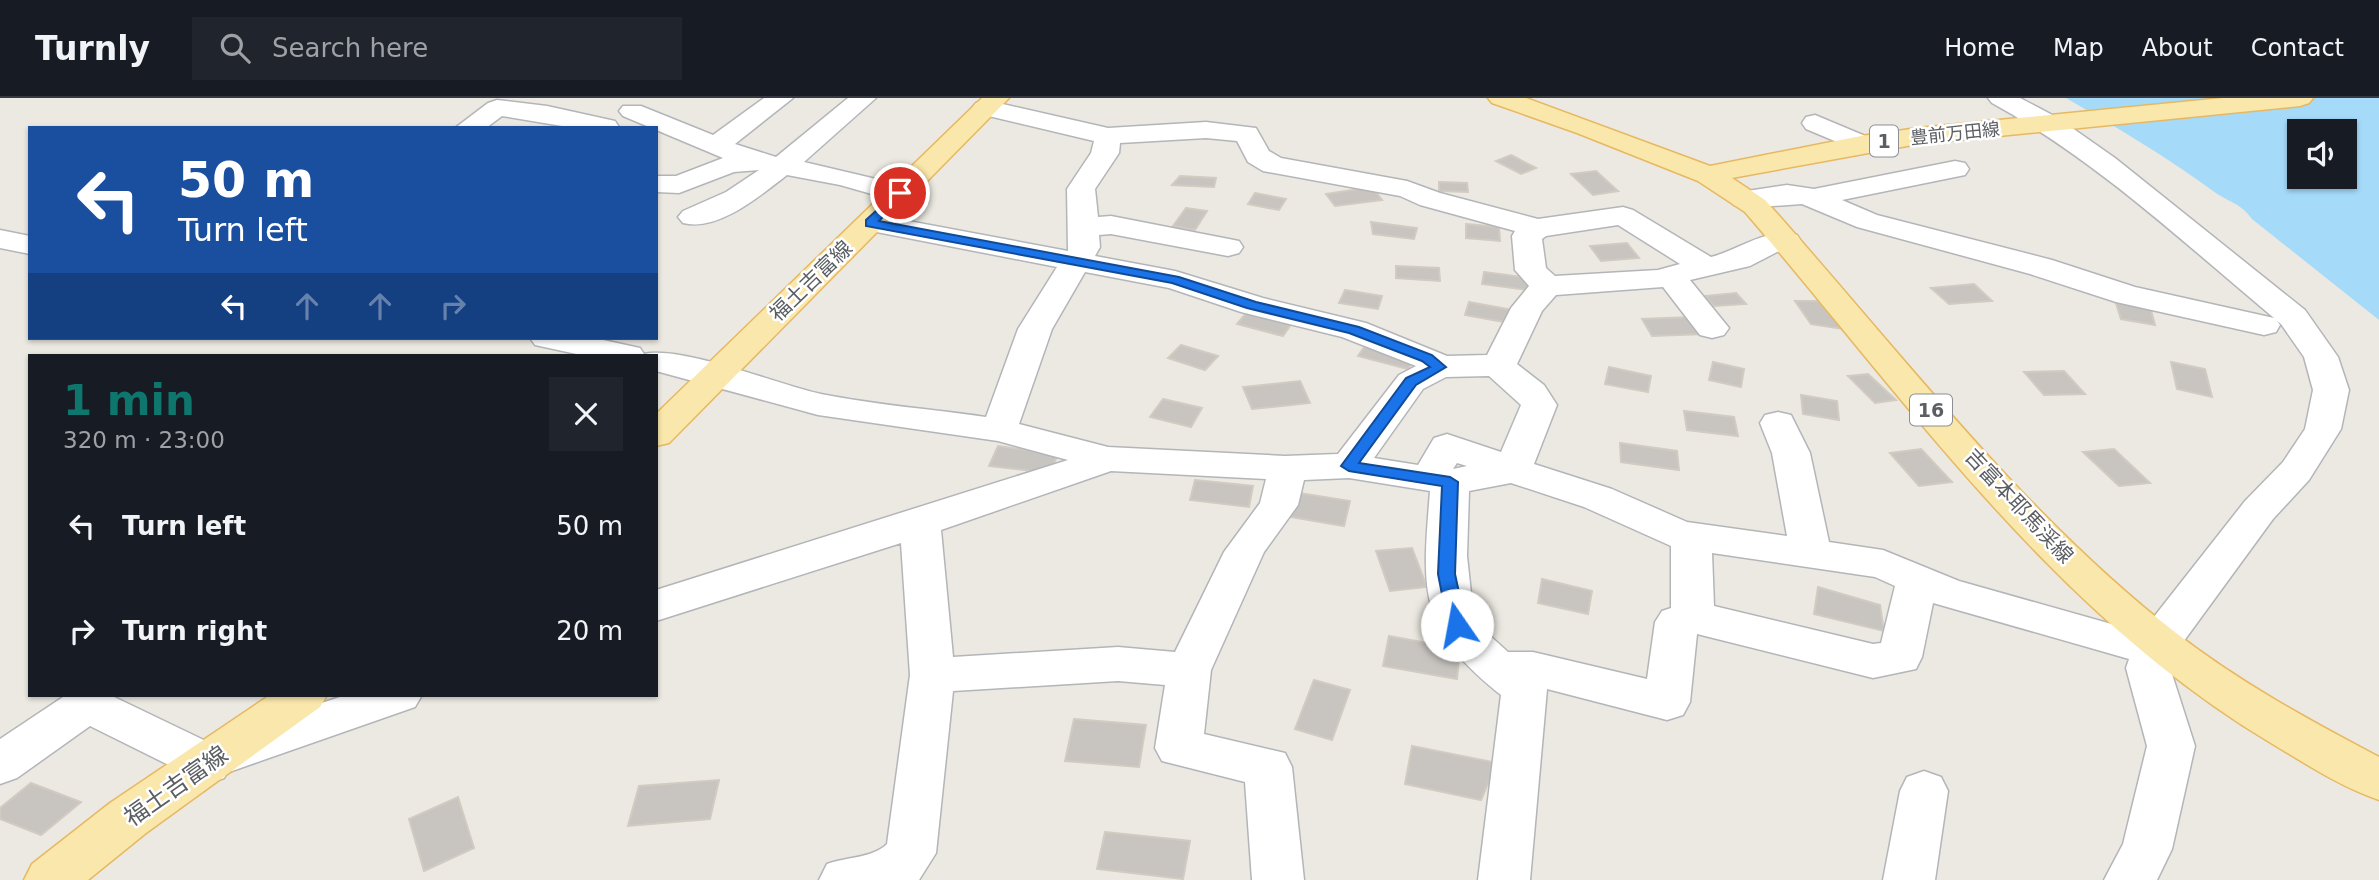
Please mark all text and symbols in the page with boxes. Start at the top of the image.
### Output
search box [192,17,682,80]
text: Turnly [35,29,150,68]
icon: search [216,29,254,67]
text: Search here [272,33,428,63]
text: Home [1944,34,2015,62]
text: Map [2053,34,2104,62]
text: About [2142,34,2213,62]
text: Contact [2251,34,2344,62]
street label: 豊前万田線 [1909,118,2001,148]
map controls [2287,119,2357,189]
button: sound [2287,119,2357,189]
road number: 1 [1870,126,1898,156]
text: 50 m [178,152,314,209]
icon: left [63,154,154,245]
pin [870,163,930,223]
icon: arrive [881,174,919,212]
text: Turn left [178,211,308,249]
street label: 福土吉富線 [765,236,857,326]
icon: left [215,287,253,325]
icon: ahead [288,287,326,325]
icon: ahead [361,287,399,325]
icon: right [434,287,472,325]
text: 1 min [63,376,195,425]
button: close [549,377,623,451]
road number: 16 [1910,394,1952,426]
text: 320 m · 23:00 [63,427,225,453]
street label: 吉富本耶馬渓線 [1960,444,2078,568]
icon: left [63,507,101,545]
text: Turn left [122,511,246,541]
text: 50 m [556,511,623,541]
position arrow [1420,588,1494,662]
icon: right [63,612,101,650]
text: Turn right [122,616,267,646]
text: 20 m [556,616,623,646]
street label: 福土吉富線 [119,740,233,832]

